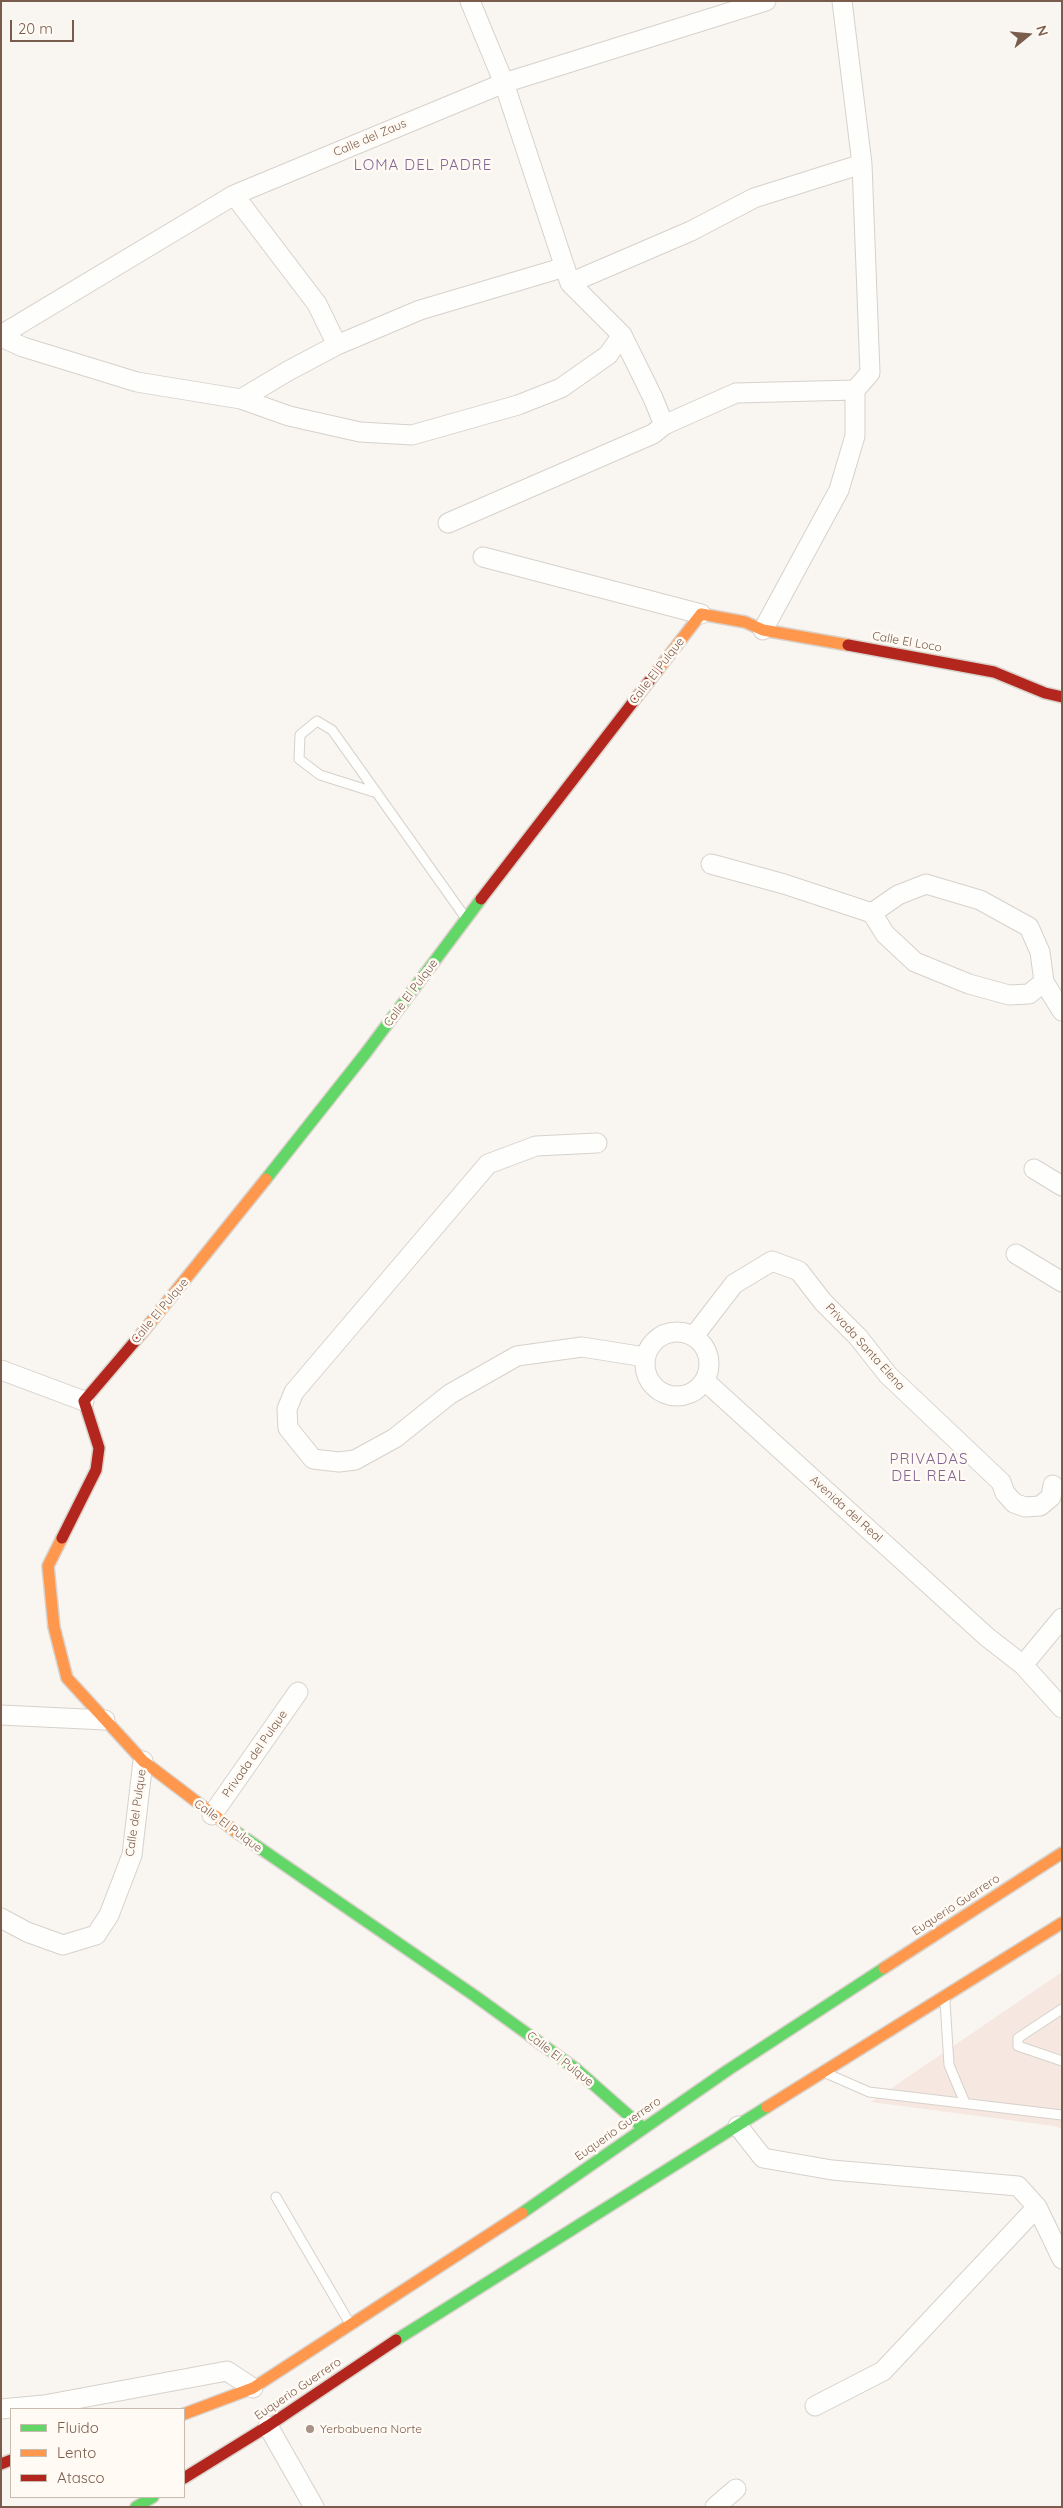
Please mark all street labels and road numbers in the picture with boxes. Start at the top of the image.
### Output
street label: Calle del Zaus [331,116,409,160]
street label: Calle El Loco [871,629,943,655]
street label: Calle El Pulque [626,635,688,707]
street label: Calle El Pulque [381,956,441,1030]
street label: Calle El Pulque [128,1275,192,1347]
street label: Privada Santa Elena [822,1301,908,1393]
street label: Avenida del Real [807,1473,885,1545]
street label: Privada del Pulque [219,1708,291,1800]
street label: Calle del Pulque [123,1768,149,1858]
street label: Calle El Pulque [191,1796,265,1856]
street label: Euquerio Guerrero [910,1871,1002,1939]
street label: Calle El Pulque [524,2028,596,2090]
street label: Euquerio Guerrero [572,2094,664,2164]
street label: Euquerio Guerrero [252,2355,344,2423]

